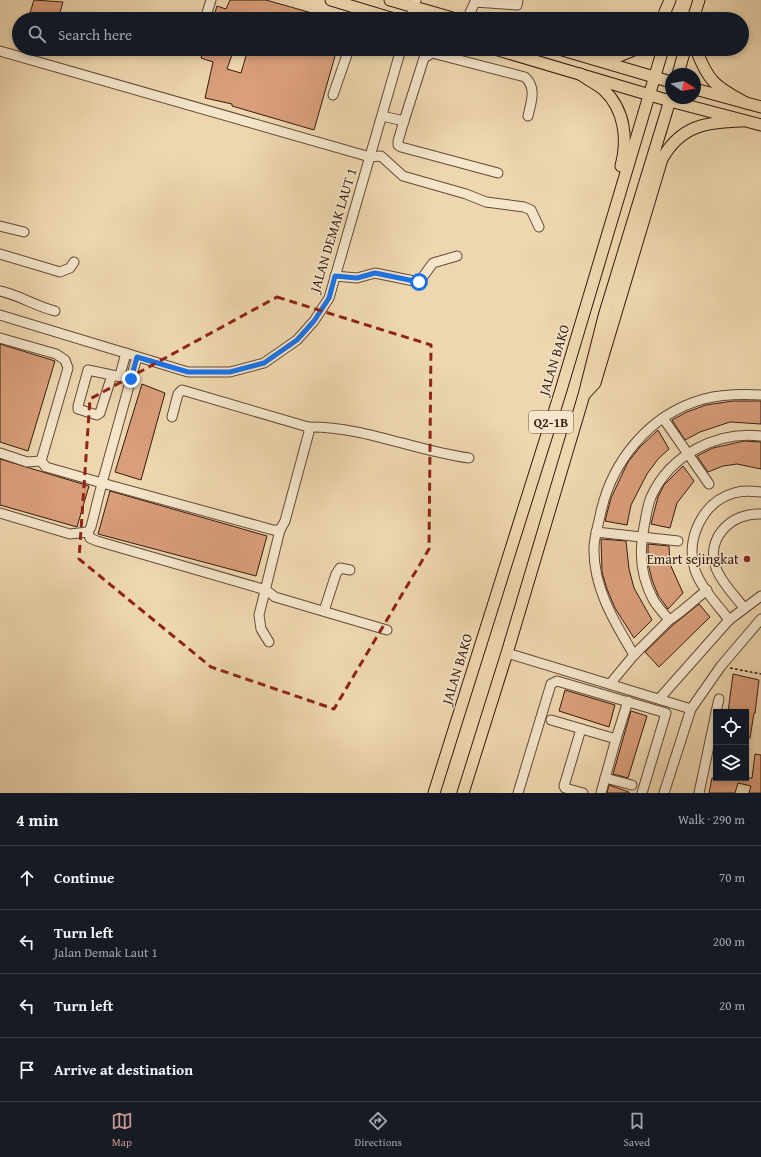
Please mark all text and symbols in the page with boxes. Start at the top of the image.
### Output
search box [12,12,749,56]
icon: search [26,23,48,45]
text: Search here [58,24,132,45]
north arrow [665,68,701,104]
street label: JALAN DEMAK LAUT 1 [304,165,361,297]
route start [410,273,428,291]
street label: JALAN BAKO [533,322,574,400]
route end [122,370,140,388]
road number: Q2-1B [529,411,573,433]
place label: Emart sejingkat [647,549,739,569]
marker: Emart sejingkat [742,554,752,564]
street label: JALAN BAKO [436,631,477,709]
map controls [713,709,749,781]
button: locate [713,709,749,745]
button: layers [713,745,749,781]
text: 4 min [16,807,58,832]
text: Walk · 290 m [678,810,745,829]
icon: ahead [16,867,38,889]
text: Continue [54,867,115,888]
text: 70 m [719,868,745,887]
text: Turn left [54,922,113,943]
icon: left [16,931,38,953]
text: 200 m [713,932,745,951]
text: Jalan Demak Laut 1 [54,943,158,962]
icon: left [16,995,38,1017]
text: Turn left [54,995,113,1016]
text: 20 m [719,996,745,1015]
icon: arrive [16,1059,38,1081]
text: Arrive at destination [54,1059,193,1080]
tab: Map [111,1110,133,1150]
tab: Directions [355,1110,402,1150]
tab: Saved [623,1110,650,1150]

